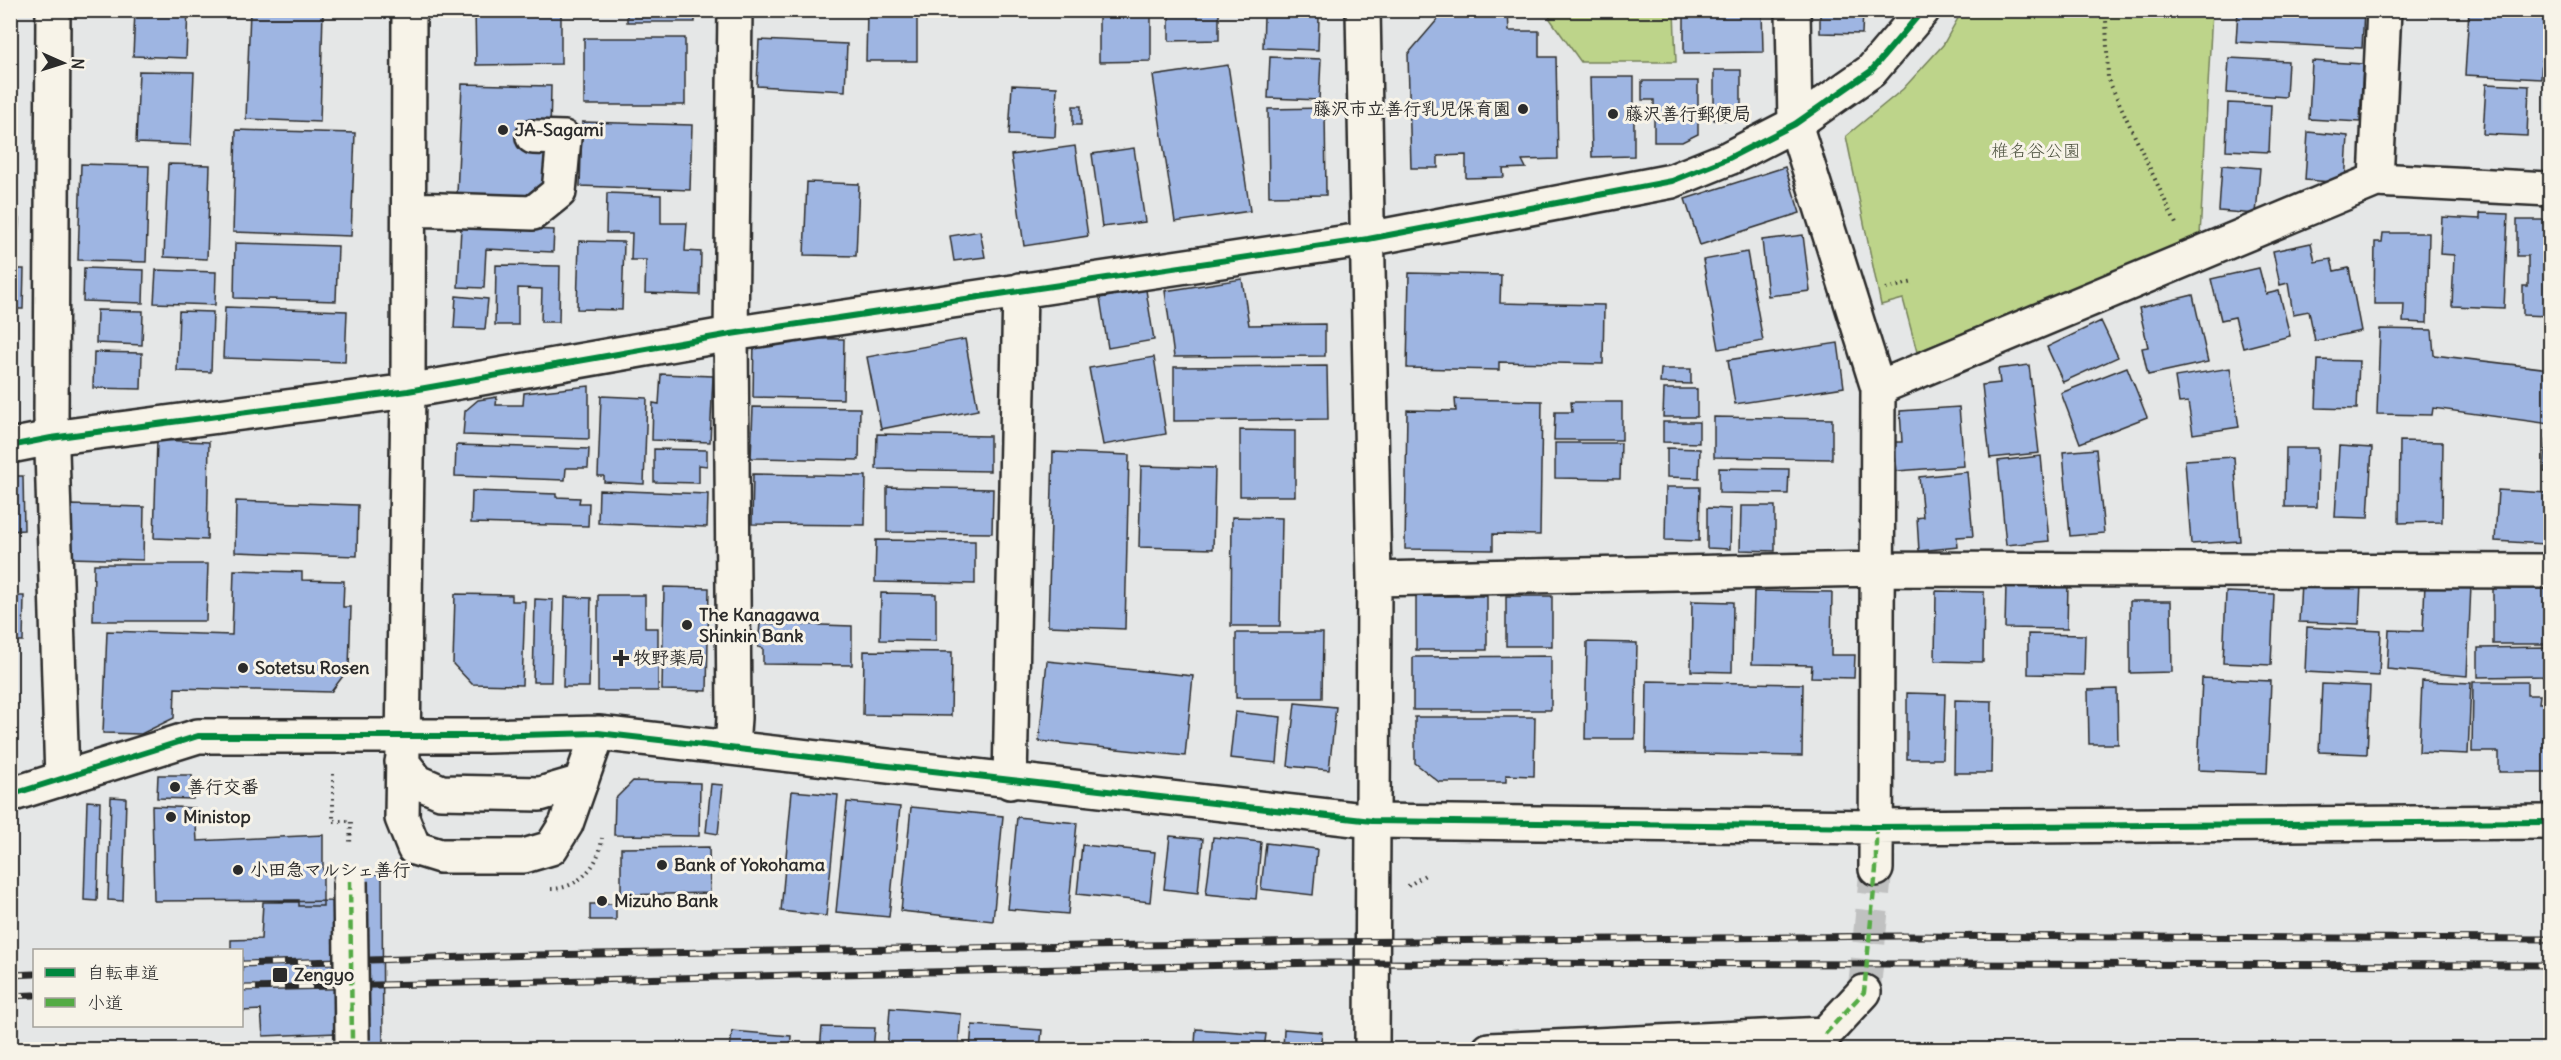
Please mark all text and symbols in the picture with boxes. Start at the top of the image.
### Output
north arrow [33,33,93,93]
text: N [68,58,88,70]
place label: 藤沢市立善行乳児保育園 [1313,97,1511,120]
marker: 藤沢市立善行乳児保育園 [1516,102,1530,116]
place label: 藤沢善行郵便局 [1625,102,1751,125]
marker: 藤沢善行郵便局 [1606,107,1620,121]
place label: JA-Sagami [515,118,603,141]
marker: JA-Sagami [496,123,510,137]
park label: 椎名谷公園 [1991,139,2081,162]
place label: The Kanagawa Shinkin Bank [699,603,819,647]
marker: The Kanagawa Shinkin Bank [680,618,694,632]
place label: 牧野薬局 [633,646,705,669]
marker: 牧野薬局 [614,651,628,665]
place label: Sotetsu Rosen [255,656,370,679]
marker: Sotetsu Rosen [236,661,250,675]
place label: 善行交番 [187,775,259,798]
marker: 善行交番 [168,780,182,794]
place label: Ministop [183,805,251,828]
marker: Ministop [164,810,178,824]
place label: Bank of Yokohama [674,853,825,876]
place label: 小田急マルシェ善行 [250,858,410,881]
marker: Bank of Yokohama [655,858,669,872]
marker: 小田急マルシェ善行 [231,863,245,877]
place label: Mizuho Bank [614,889,718,912]
marker: Mizuho Bank [595,894,609,908]
legend [33,949,243,1027]
text: 自転車道 [87,961,159,984]
place label: Zengyo [294,963,354,986]
marker: Zengyo [271,966,289,984]
text: 小道 [87,991,123,1014]

